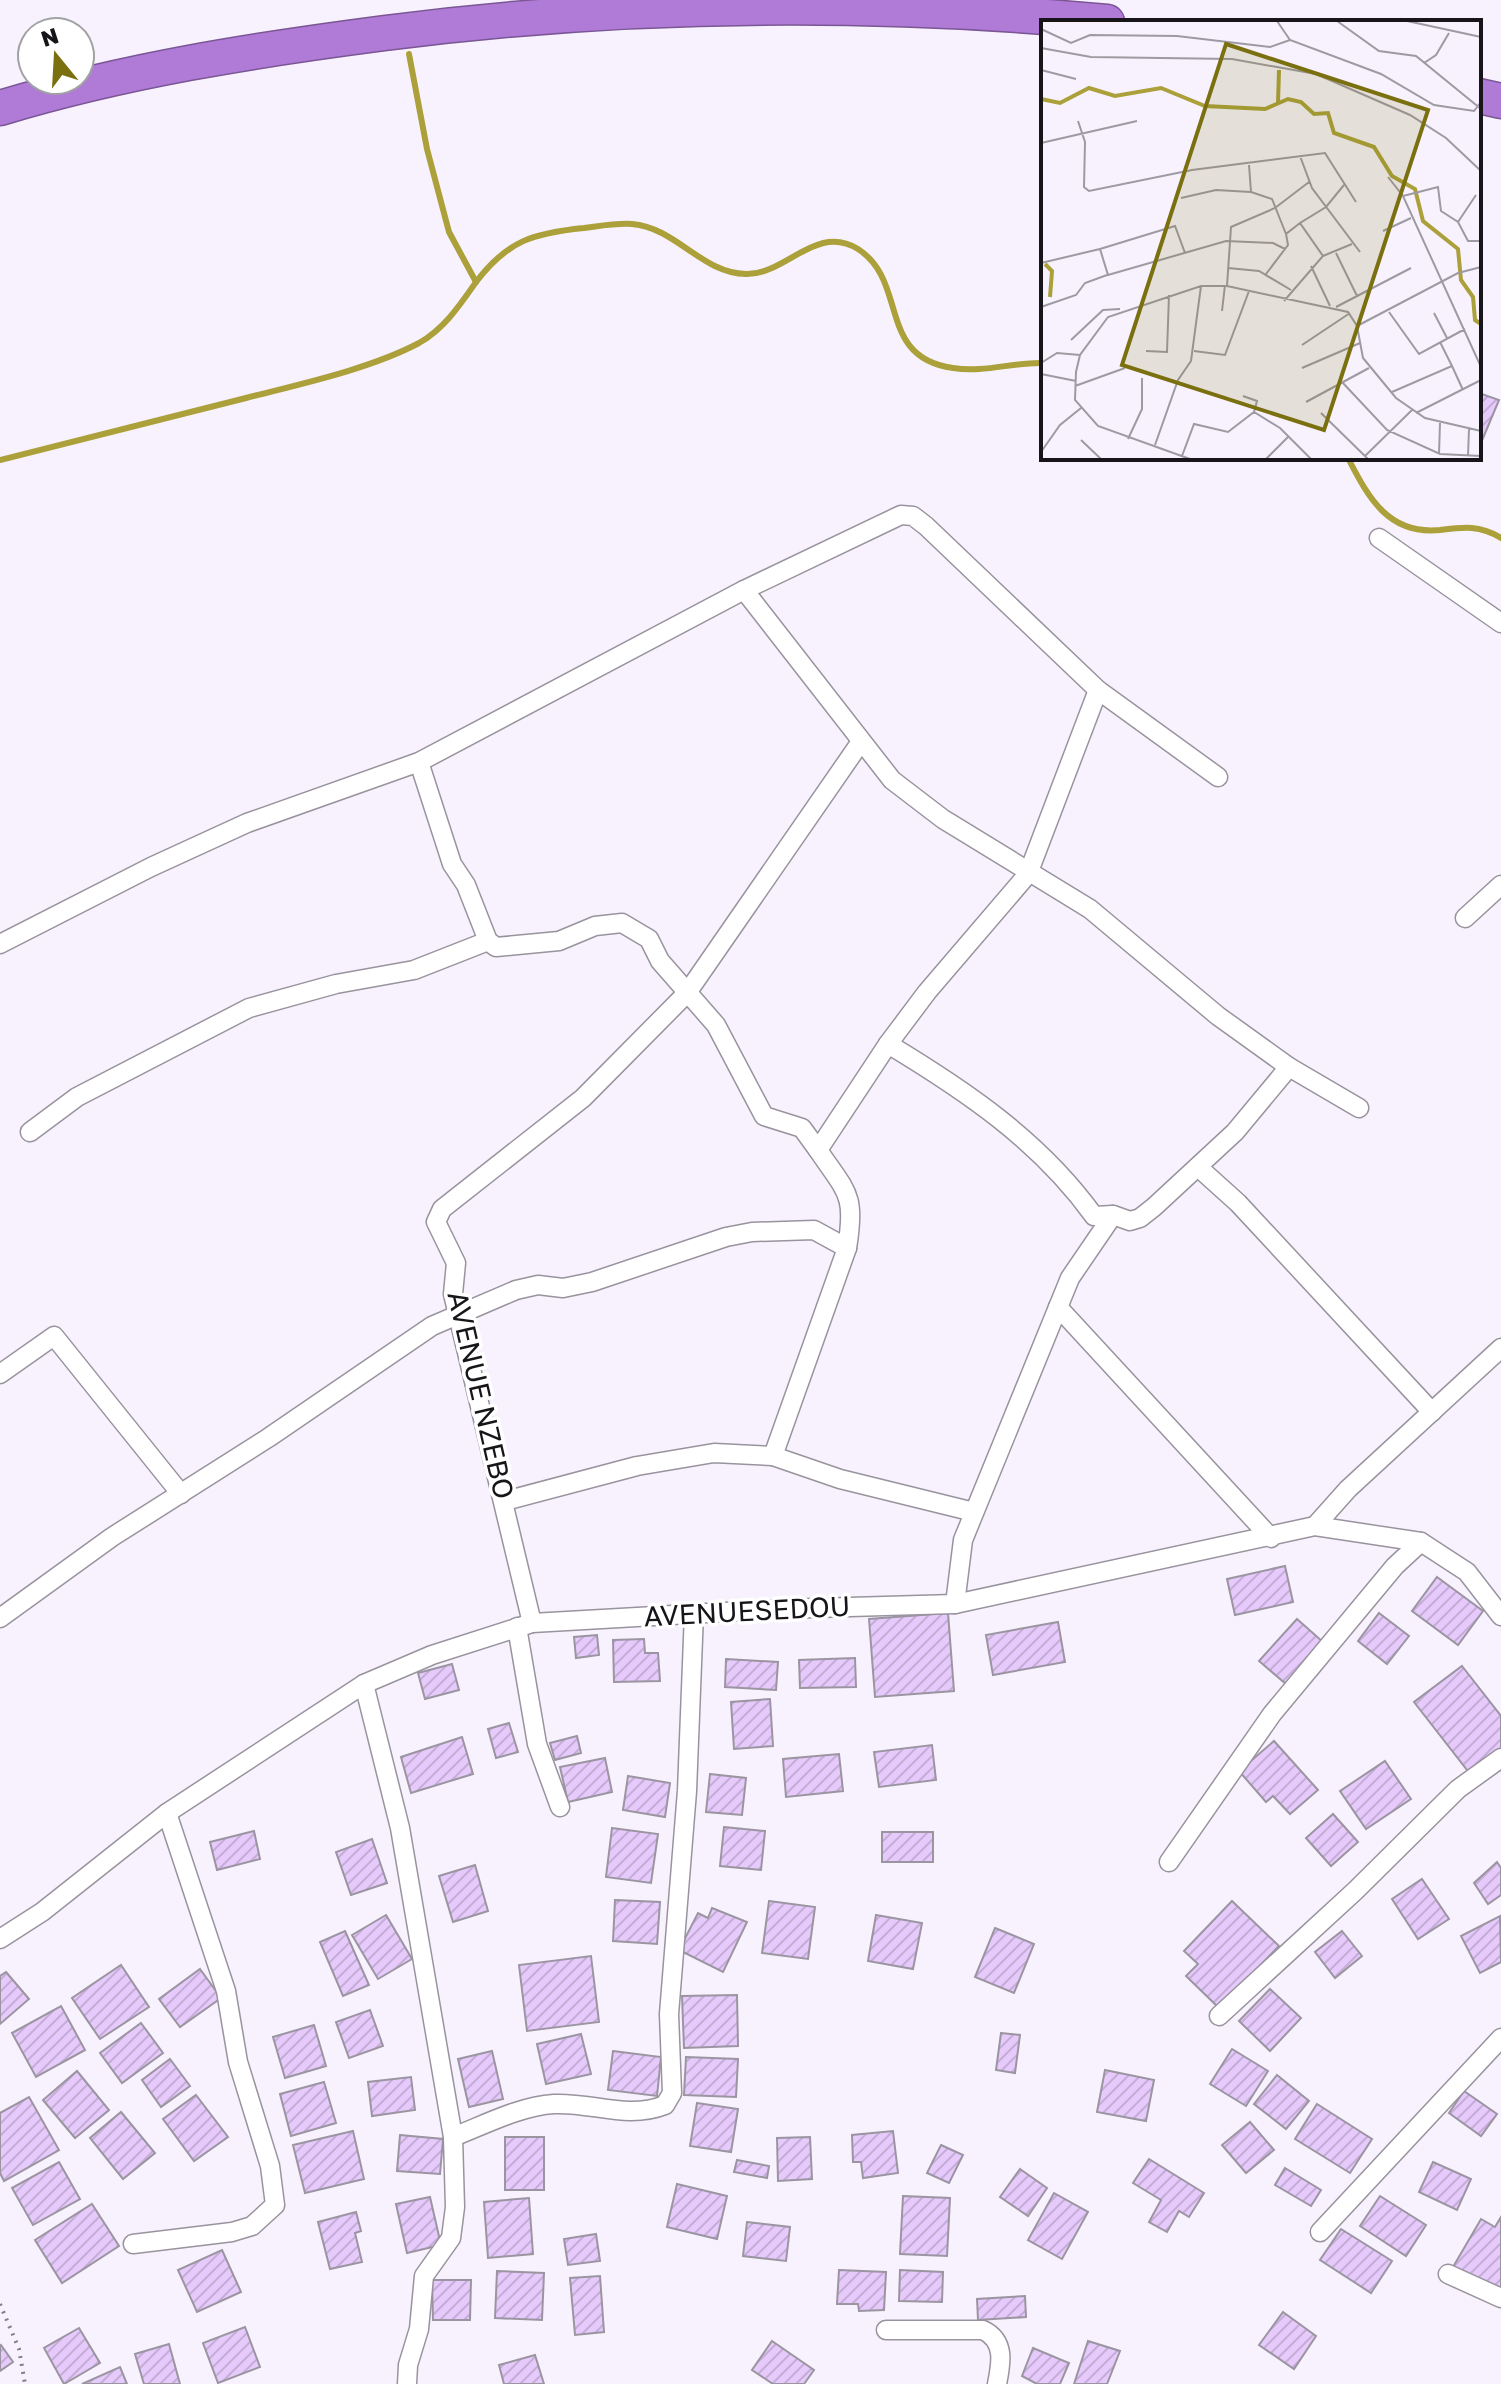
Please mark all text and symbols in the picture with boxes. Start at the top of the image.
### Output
north arrow [16,16,96,96]
inset map [1041,20,1481,460]
text: N [38,21,62,52]
street label: AVENUE NZEBO [442,1288,521,1502]
street label: AVENUESEDOU [643,1589,851,1632]

